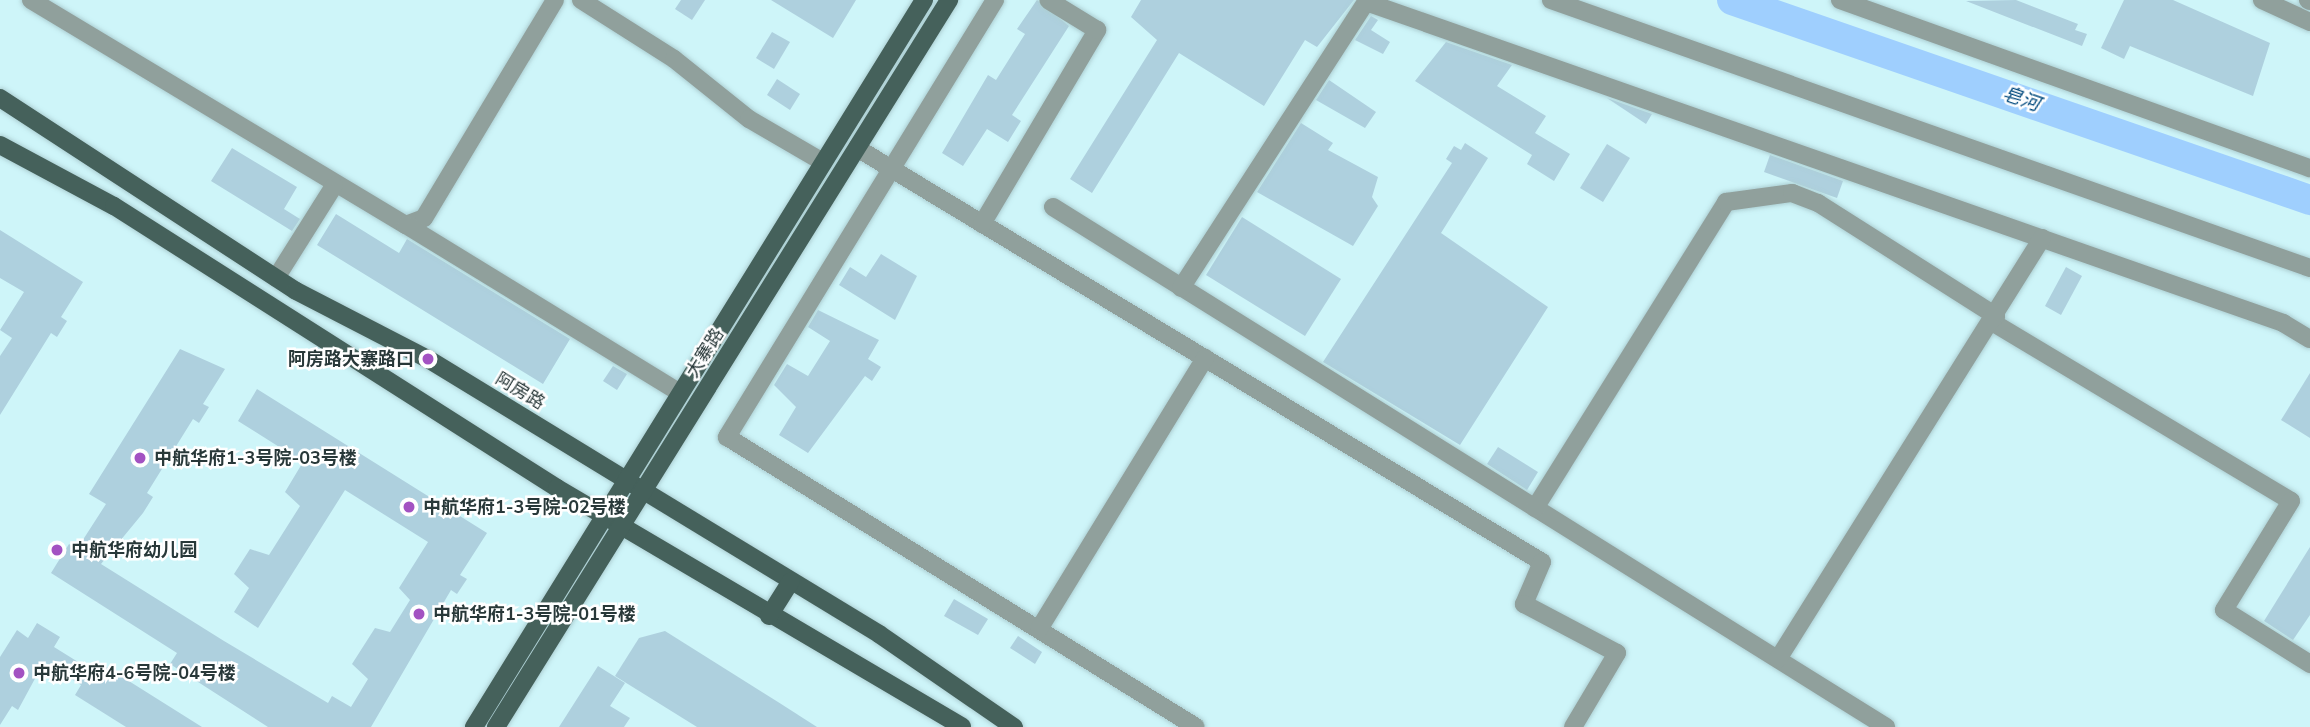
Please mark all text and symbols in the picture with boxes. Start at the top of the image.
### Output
water label: 皂河 [1999,83,2043,117]
street label: 大寨路 [682,324,728,382]
place label: 阿房路大寨路口 [288,348,414,370]
marker: 阿房路大寨路口 [420,351,436,367]
street label: 阿房路 [491,368,549,414]
place label: 中航华府1-3号院-03号楼 [154,447,357,469]
marker: 中航华府1-3号院-03号楼 [132,450,148,466]
place label: 中航华府1-3号院-02号楼 [423,496,626,518]
marker: 中航华府1-3号院-02号楼 [401,499,417,515]
place label: 中航华府幼儿园 [71,539,197,561]
marker: 中航华府幼儿园 [49,542,65,558]
place label: 中航华府1-3号院-01号楼 [433,603,636,625]
marker: 中航华府1-3号院-01号楼 [411,606,427,622]
place label: 中航华府4-6号院-04号楼 [33,662,236,684]
marker: 中航华府4-6号院-04号楼 [11,665,27,681]

